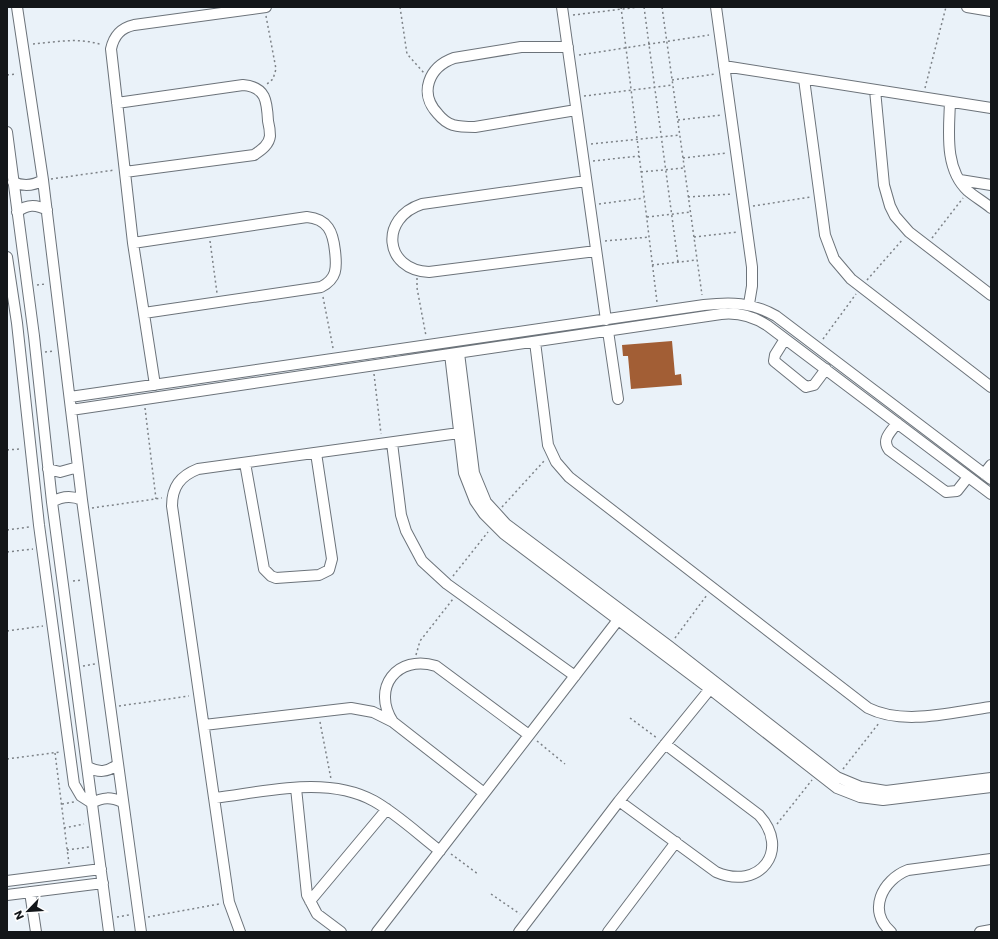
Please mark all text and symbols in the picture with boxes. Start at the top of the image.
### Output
north arrow [8,891,48,931]
text: N [10,908,28,922]

